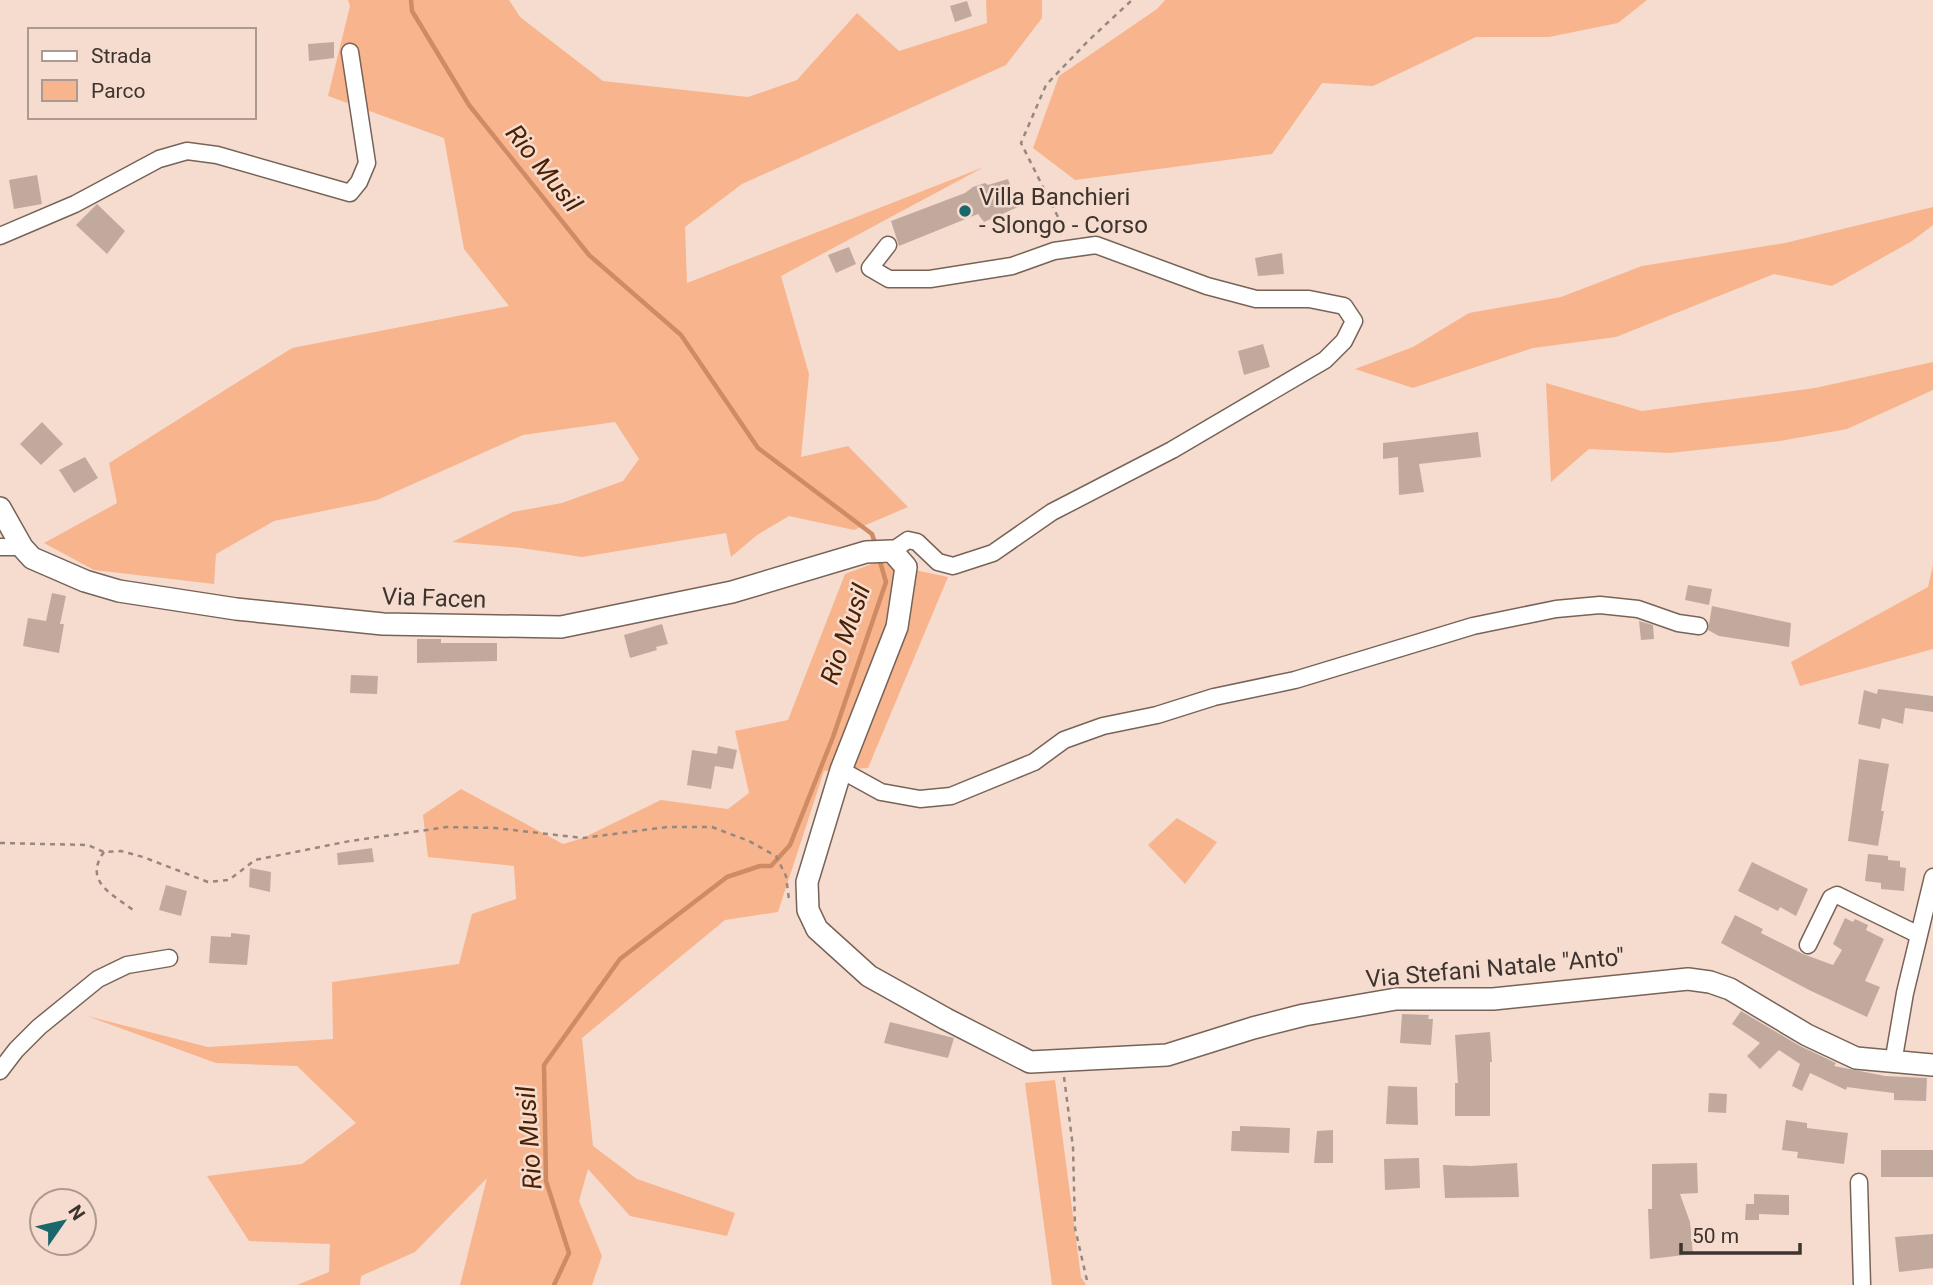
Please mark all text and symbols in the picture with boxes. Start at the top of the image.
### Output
legend [28,28,256,119]
text: Strada [91,44,152,68]
text: Parco [91,79,145,103]
water label: Rio Musil [500,118,589,218]
place label: Villa Banchieri - Slongo - Corso [979,183,1148,239]
marker: Villa Banchieri - Slongo - Corso [957,203,973,219]
water label: Rio Musil [814,579,876,688]
street label: Via Facen [381,582,487,614]
street label: Via Stefani Natale "Anto" [1364,943,1626,993]
water label: Rio Musil [510,1084,548,1191]
north arrow [28,1187,98,1257]
text: N [63,1201,90,1225]
scale bar [1681,1212,1800,1256]
text: 50 m [1692,1224,1739,1248]

